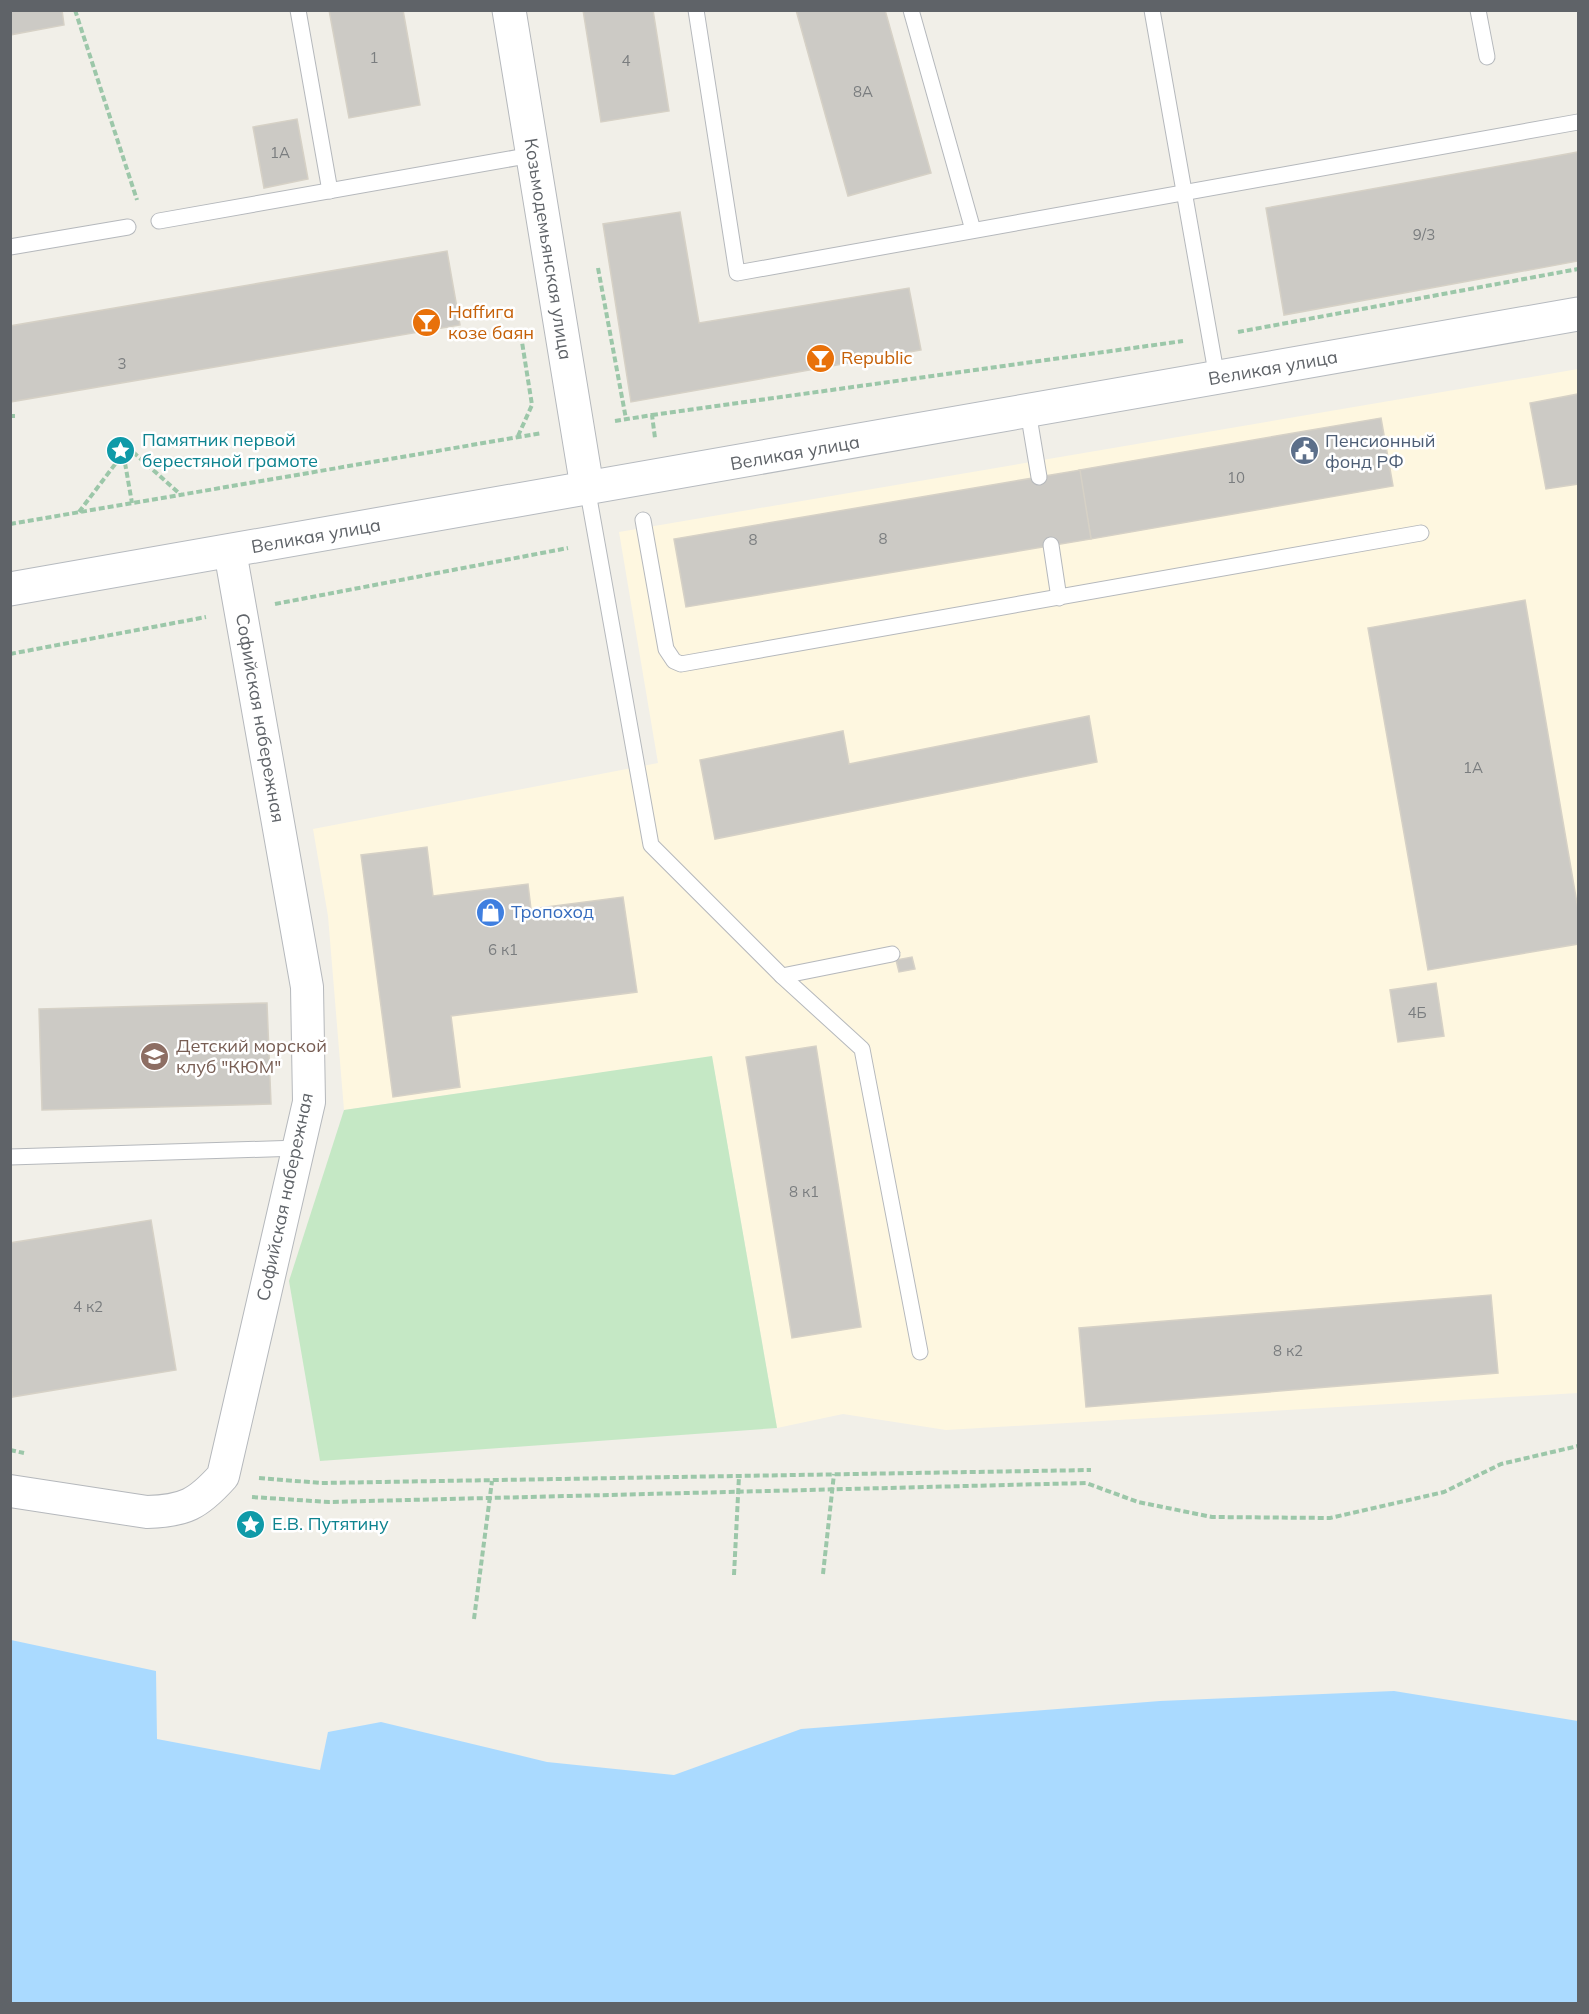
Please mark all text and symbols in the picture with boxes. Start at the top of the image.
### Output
house number: 1 [369,48,379,67]
house number: 4 [621,51,631,70]
house number: 8А [853,82,873,101]
street label: Козьмодемьянская улица [520,136,577,361]
house number: 1А [270,143,290,162]
house number: 9/3 [1413,225,1435,244]
place label: Наffига козе баян [448,300,534,344]
bar icon: Наffига козе баян [411,306,443,338]
bar icon: Republic [804,342,836,374]
street label: Великая улица [1206,345,1340,390]
place label: Republic [841,346,913,369]
house number: 3 [117,354,127,373]
place label: Памятник первой берестяной грамоте [142,428,318,472]
place label: Пенсионный фонд РФ [1325,429,1435,473]
street label: Великая улица [728,430,862,475]
place icon: Памятник первой берестяной грамоте [105,434,137,466]
public building icon: Пенсионный фонд РФ [1288,435,1320,467]
house number: 10 [1227,468,1245,487]
street label: Великая улица [249,513,383,558]
house number: 8 [878,529,888,548]
house number: 8 [748,530,758,549]
street label: Софийская набережная [231,611,290,824]
house number: 1А [1463,758,1483,777]
shop icon: Тропоход [474,896,506,928]
place label: Тропоход [511,900,594,923]
house number: 6 к1 [488,940,518,959]
house number: 4Б [1407,1003,1427,1022]
place label: Детский морской клуб "КЮМ" [176,1034,327,1078]
school or university icon: Детский морской клуб "КЮМ" [139,1040,171,1072]
street label: Софийская набережная [251,1091,318,1303]
house number: 8 к1 [789,1182,819,1201]
house number: 4 к2 [73,1297,103,1316]
house number: 8 к2 [1273,1341,1303,1360]
place icon: Е.В. Путятину [235,1508,267,1540]
place label: Е.В. Путятину [272,1512,389,1535]

